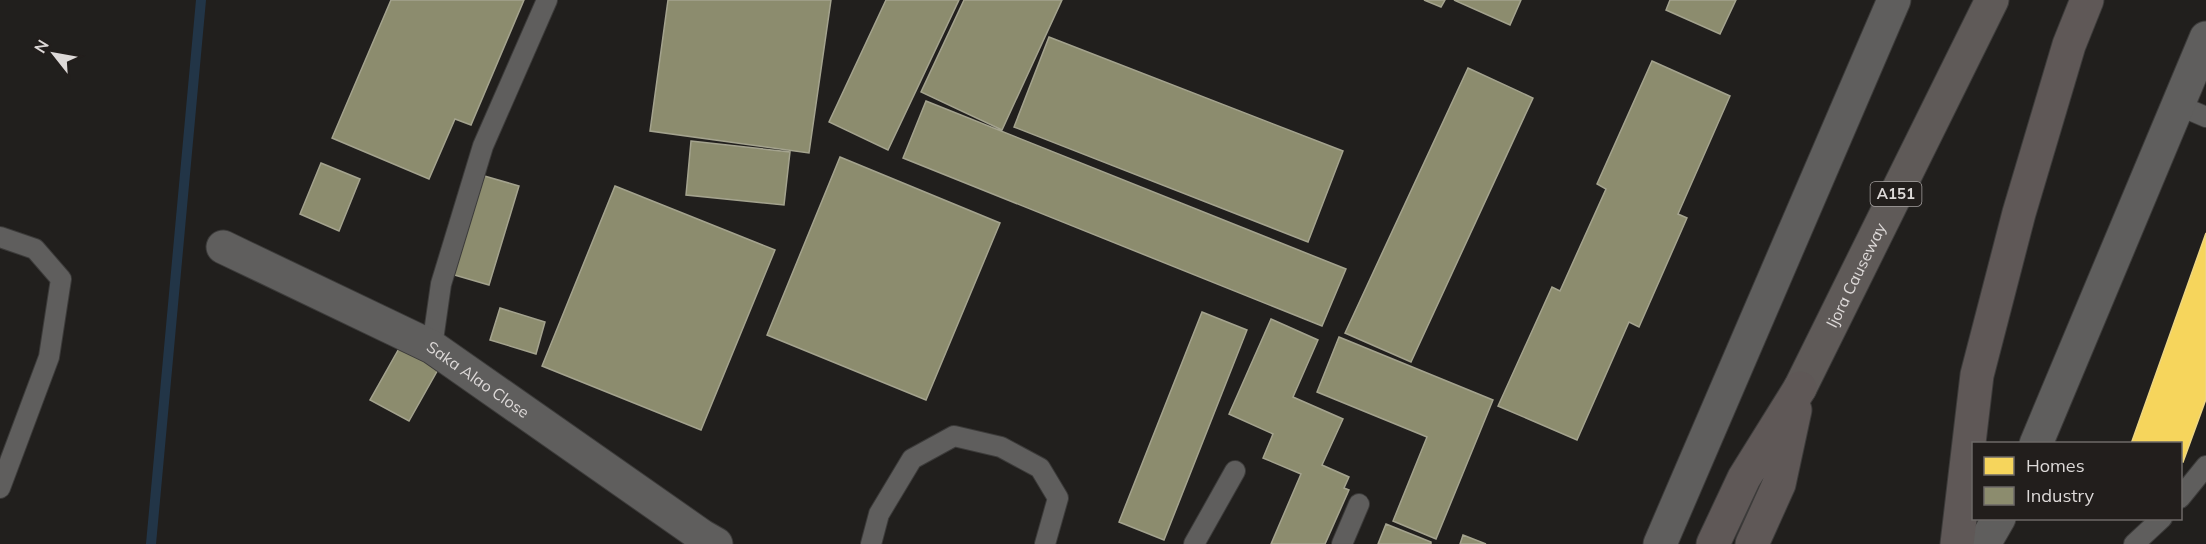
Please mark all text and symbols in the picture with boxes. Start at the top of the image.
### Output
north arrow [24,24,84,84]
text: N [29,36,53,57]
road number: A151 [1870,182,1922,206]
street label: Ijora Causeway [1822,219,1890,331]
street label: Saka Alao Close [423,337,533,422]
legend [1972,442,2182,520]
text: Homes [2026,454,2085,477]
text: Industry [2026,484,2095,507]

